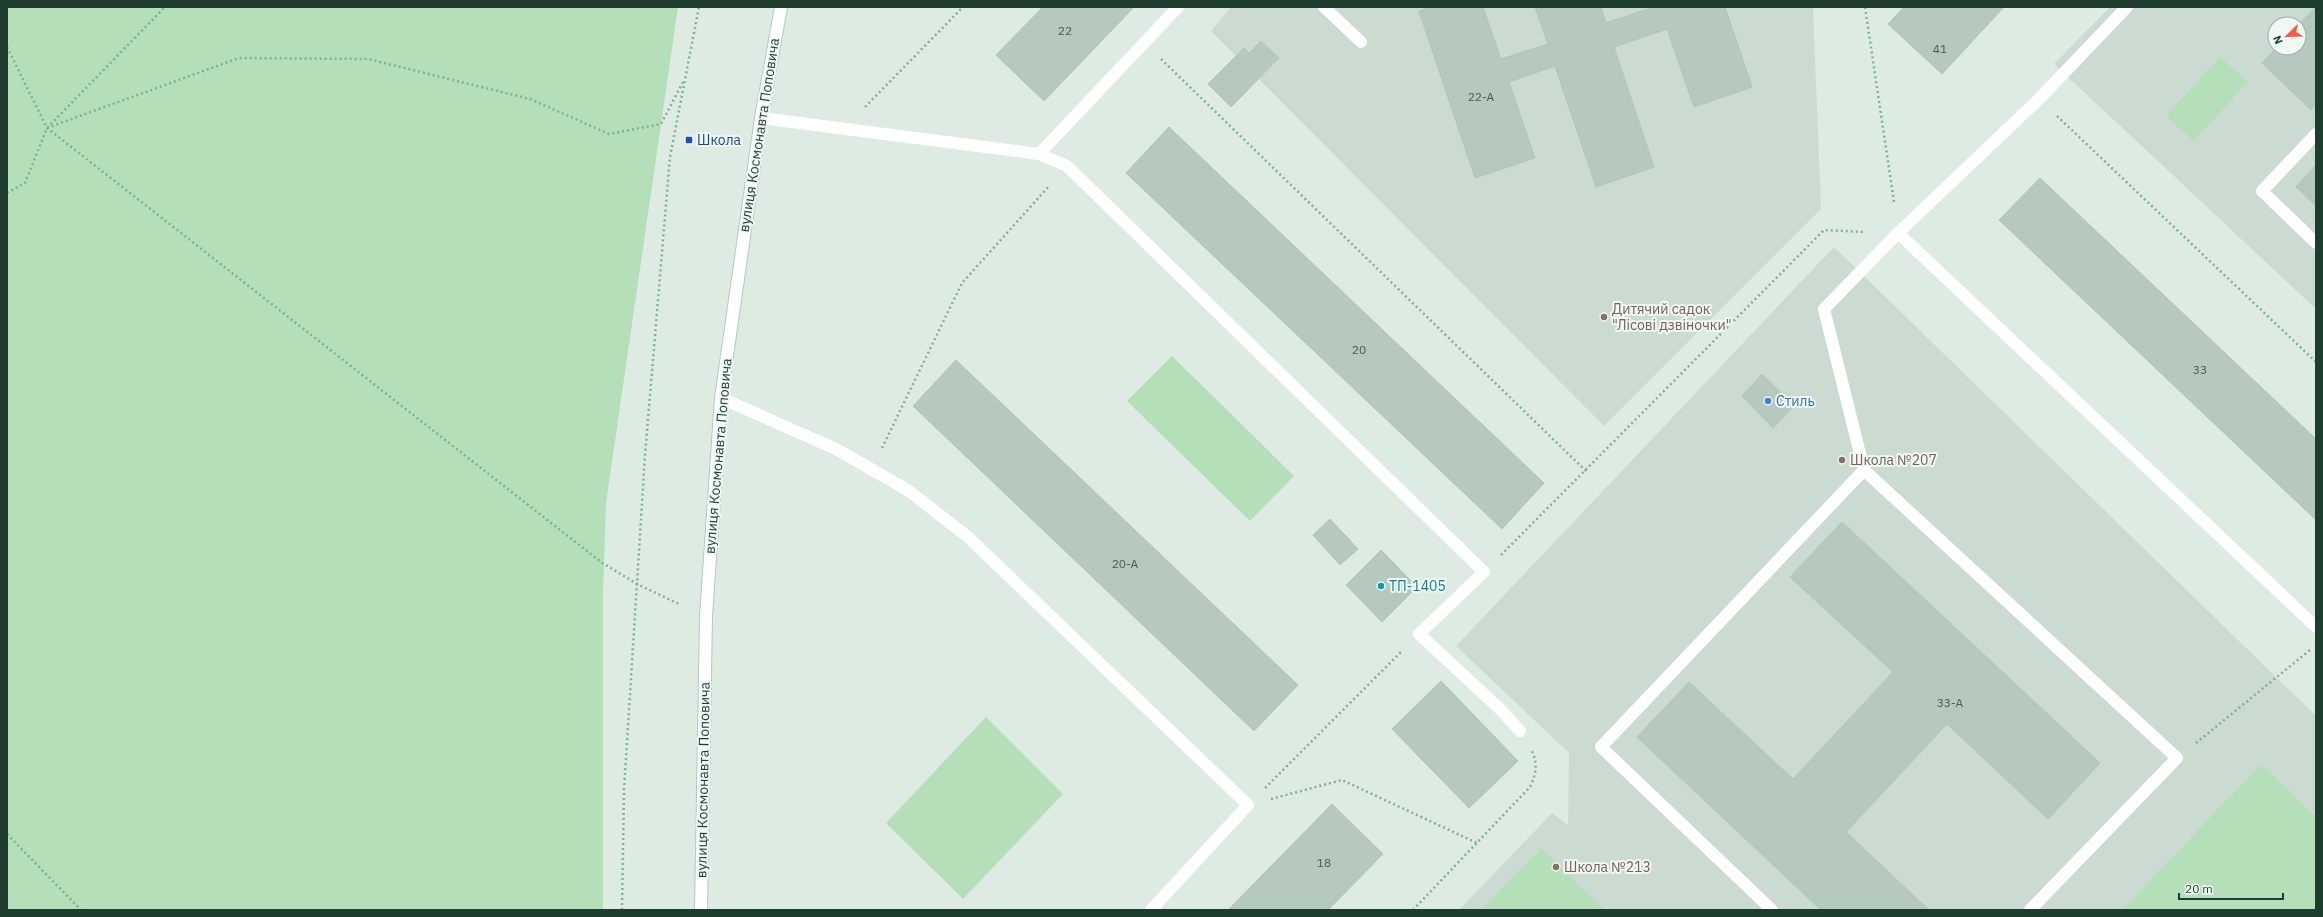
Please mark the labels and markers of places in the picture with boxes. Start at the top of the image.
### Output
place label: Школа [697,131,742,149]
marker: Школа [684,135,694,145]
place label: Дитячий садок "Лісові дзвіночки" [1612,300,1732,334]
marker: Дитячий садок "Лісові дзвіночки" [1599,312,1609,322]
place label: Стиль [1776,392,1815,410]
marker: Стиль [1763,396,1773,406]
place label: Школа №207 [1850,451,1937,469]
marker: Школа №207 [1837,455,1847,465]
place label: ТП-1405 [1389,577,1446,595]
marker: ТП-1405 [1376,581,1386,591]
place label: Школа №213 [1564,858,1651,876]
marker: Школа №213 [1551,862,1561,872]

